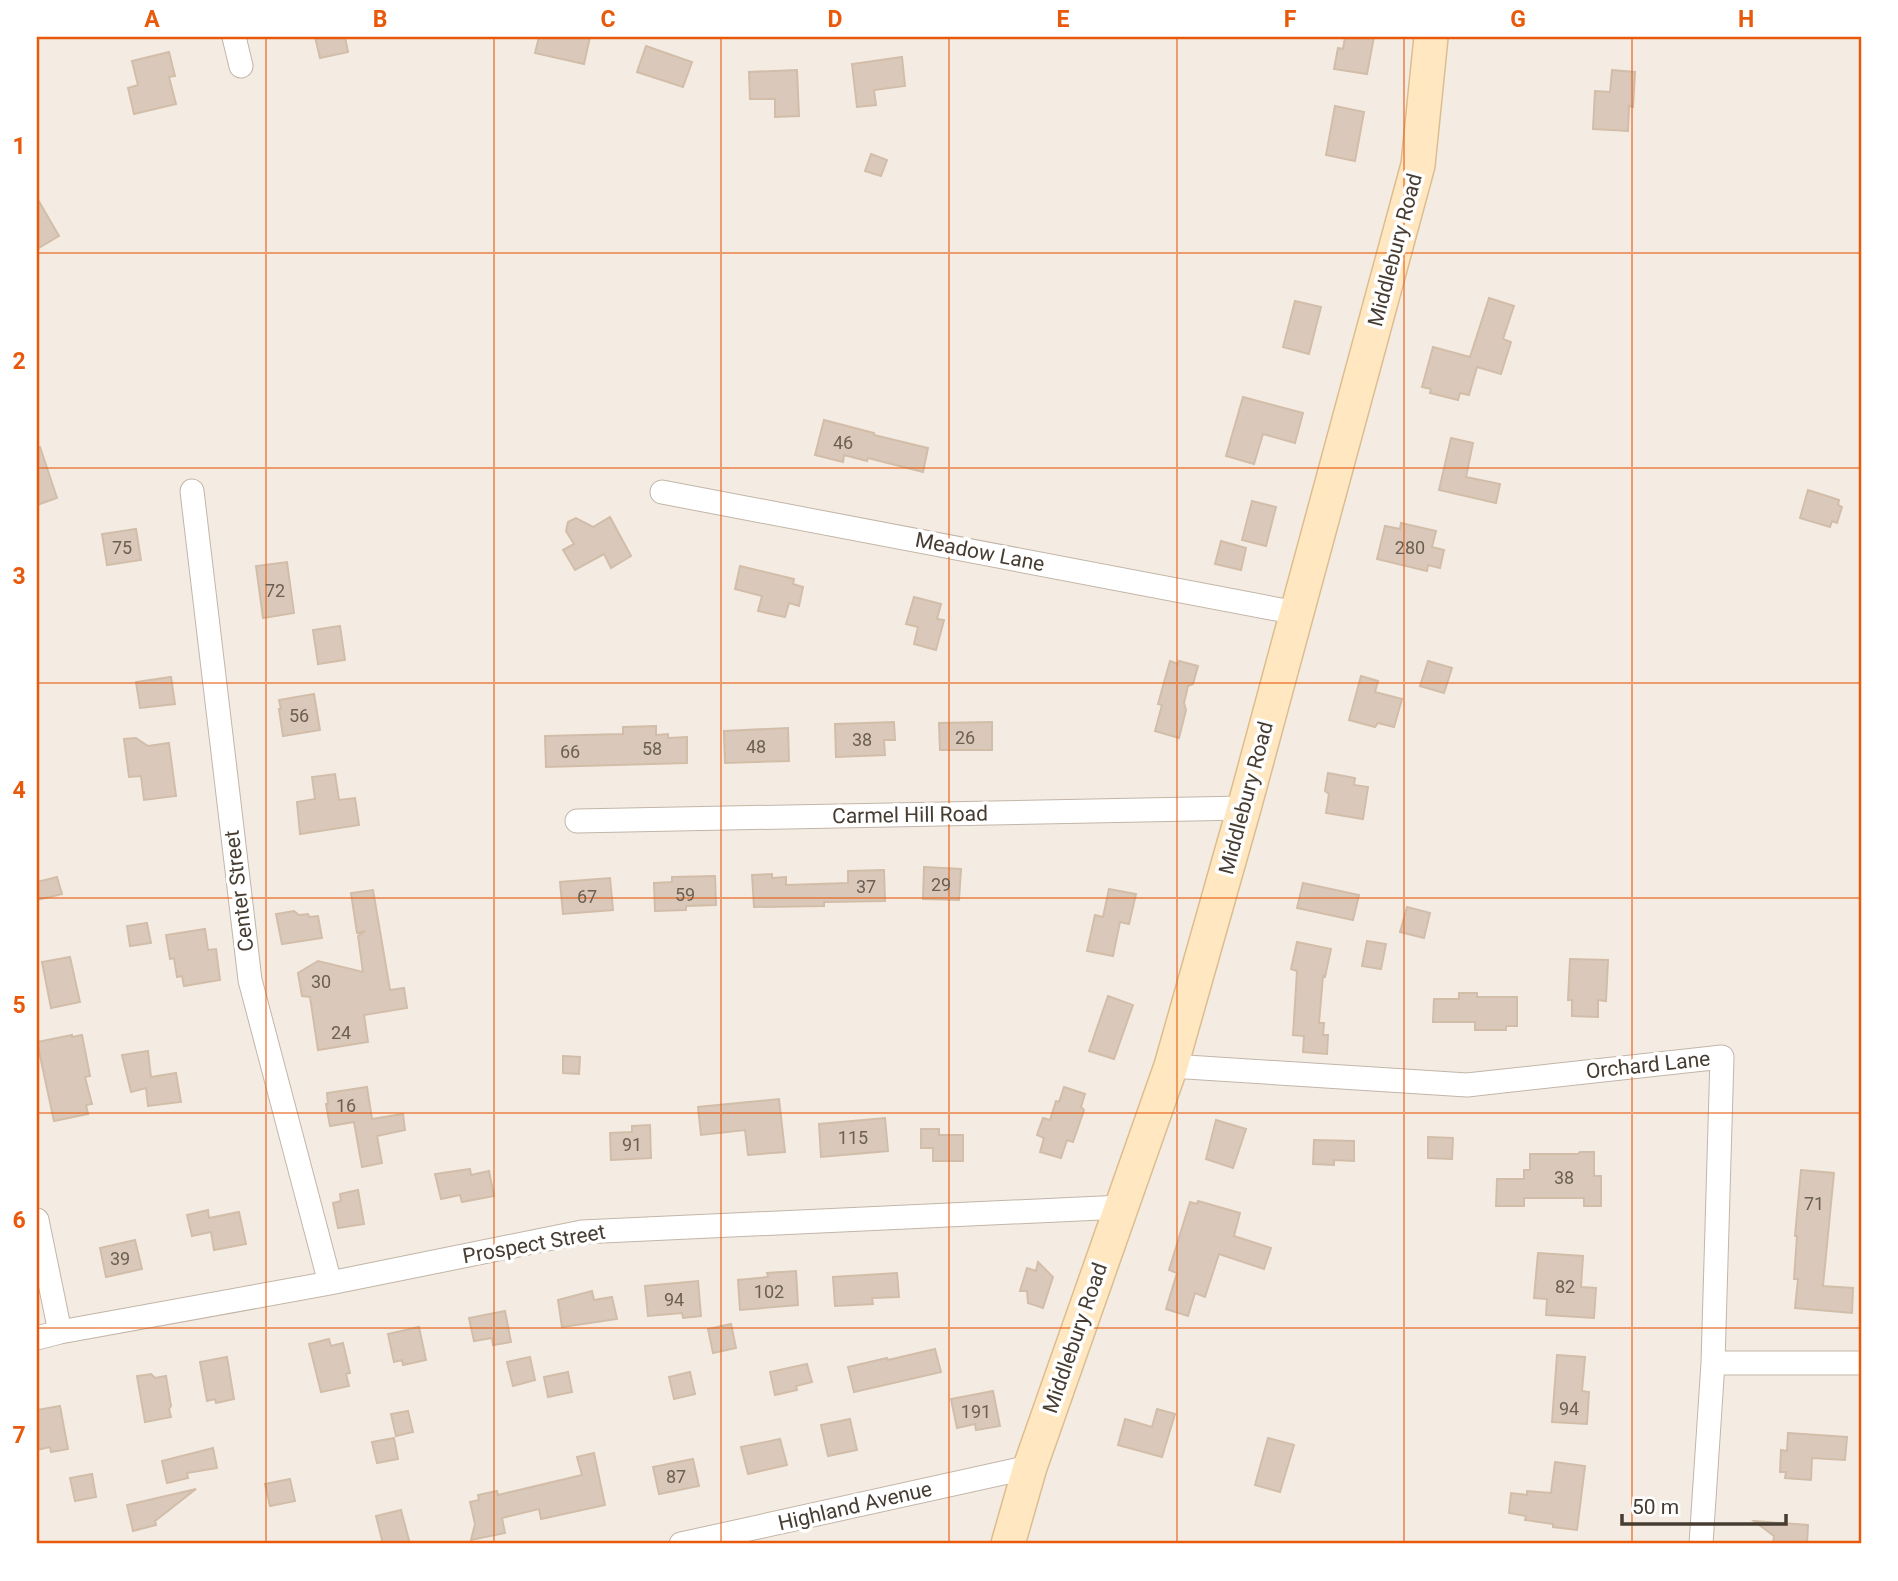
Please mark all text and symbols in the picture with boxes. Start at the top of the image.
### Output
text: A [144,6,160,33]
text: B [373,6,387,33]
text: C [600,6,616,33]
text: D [828,6,842,33]
text: E [1057,6,1070,33]
text: F [1284,6,1297,33]
text: G [1510,6,1526,33]
text: H [1738,6,1754,33]
text: 1 [12,133,26,160]
street label: Middlebury Road [1363,171,1427,329]
text: 2 [12,348,26,375]
house number: 46 [833,432,853,453]
street label: Meadow Lane [913,528,1047,576]
house number: 75 [112,537,132,558]
house number: 280 [1395,537,1425,558]
text: 3 [12,563,26,590]
house number: 72 [265,580,285,601]
house number: 56 [289,705,309,726]
street label: Middlebury Road [1214,719,1278,877]
house number: 26 [955,727,975,748]
house number: 38 [852,729,872,750]
house number: 48 [746,736,766,757]
house number: 58 [642,738,662,759]
house number: 66 [560,741,580,762]
text: 4 [12,777,26,804]
street label: Carmel Hill Road [832,802,988,828]
street label: Center Street [220,829,258,953]
house number: 29 [931,874,951,895]
house number: 37 [856,876,876,897]
house number: 59 [675,884,695,905]
house number: 67 [577,886,597,907]
house number: 30 [311,971,331,992]
text: 5 [12,992,26,1019]
house number: 24 [331,1022,351,1043]
street label: Orchard Lane [1585,1047,1711,1083]
house number: 16 [336,1095,356,1116]
house number: 115 [838,1127,868,1148]
house number: 91 [622,1134,642,1155]
house number: 38 [1554,1167,1574,1188]
house number: 71 [1804,1193,1824,1214]
text: 6 [12,1207,26,1234]
street label: Prospect Street [461,1220,607,1268]
house number: 39 [110,1248,130,1269]
street label: Middlebury Road [1038,1260,1112,1416]
house number: 82 [1555,1276,1575,1297]
house number: 102 [754,1281,784,1302]
house number: 94 [664,1289,684,1310]
house number: 94 [1559,1398,1579,1419]
house number: 191 [961,1401,991,1422]
text: 7 [12,1422,26,1449]
house number: 87 [666,1466,686,1487]
street label: Highland Avenue [776,1477,934,1535]
scale bar [1622,1483,1786,1527]
text: 50 m [1632,1495,1679,1519]

